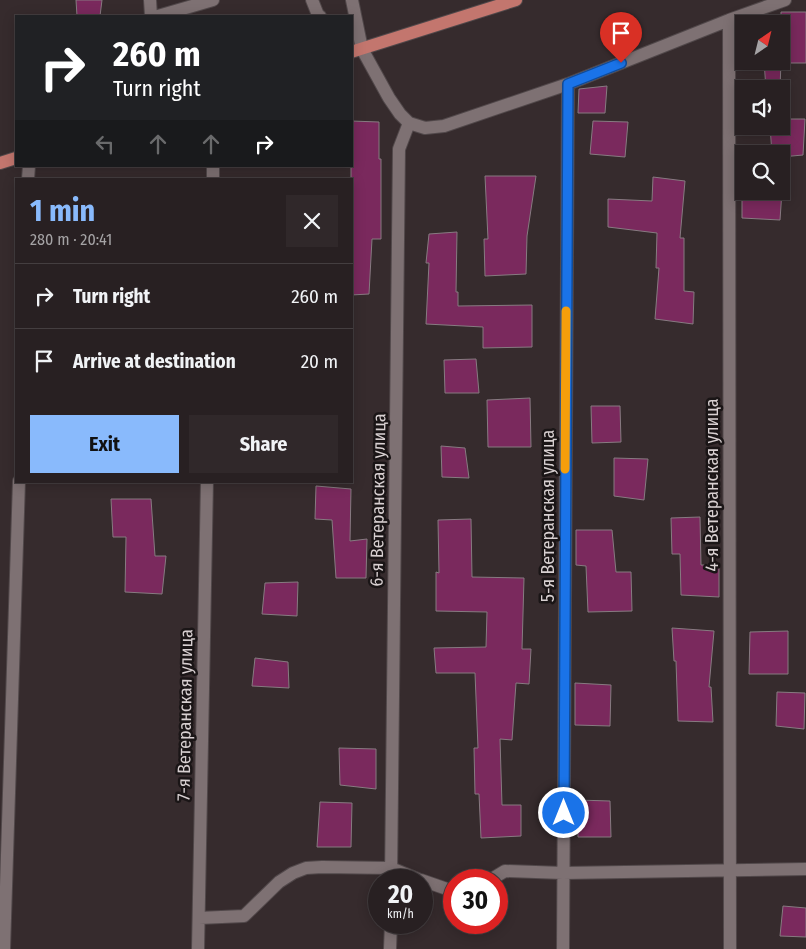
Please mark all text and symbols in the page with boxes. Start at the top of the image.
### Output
pin [600,12,642,63]
north arrow [735,15,790,70]
map controls [735,15,790,200]
icon: arrive [607,19,635,47]
text: 260 m [113,33,201,75]
icon: right [30,35,95,100]
text: Turn right [113,75,201,102]
button: sound [735,80,790,135]
icon: left [91,130,119,158]
icon: ahead [144,130,172,158]
icon: ahead [197,130,225,158]
icon: right [250,130,278,158]
button: search [735,145,790,200]
text: 1 min [30,193,95,229]
button: close [286,195,338,247]
text: 280 m · 20:41 [30,230,112,249]
icon: right [30,282,58,310]
text: Turn right [73,285,150,308]
text: 260 m [291,285,338,308]
icon: arrive [30,347,58,375]
text: Arrive at destination [73,350,236,373]
text: 20 m [301,350,338,373]
street label: 4-я Ветеранская улица [701,398,723,572]
street label: 6-я Ветеранская улица [365,413,391,587]
button: Exit [30,415,179,473]
button: Share [189,415,338,473]
street label: 5-я Ветеранская улица [537,429,559,602]
street label: 7-я Ветеранская улица [173,629,197,801]
position arrow [537,786,589,838]
speed limit sign: 30 [443,869,508,934]
text: 20 [388,880,413,910]
text: km/h [387,907,414,921]

